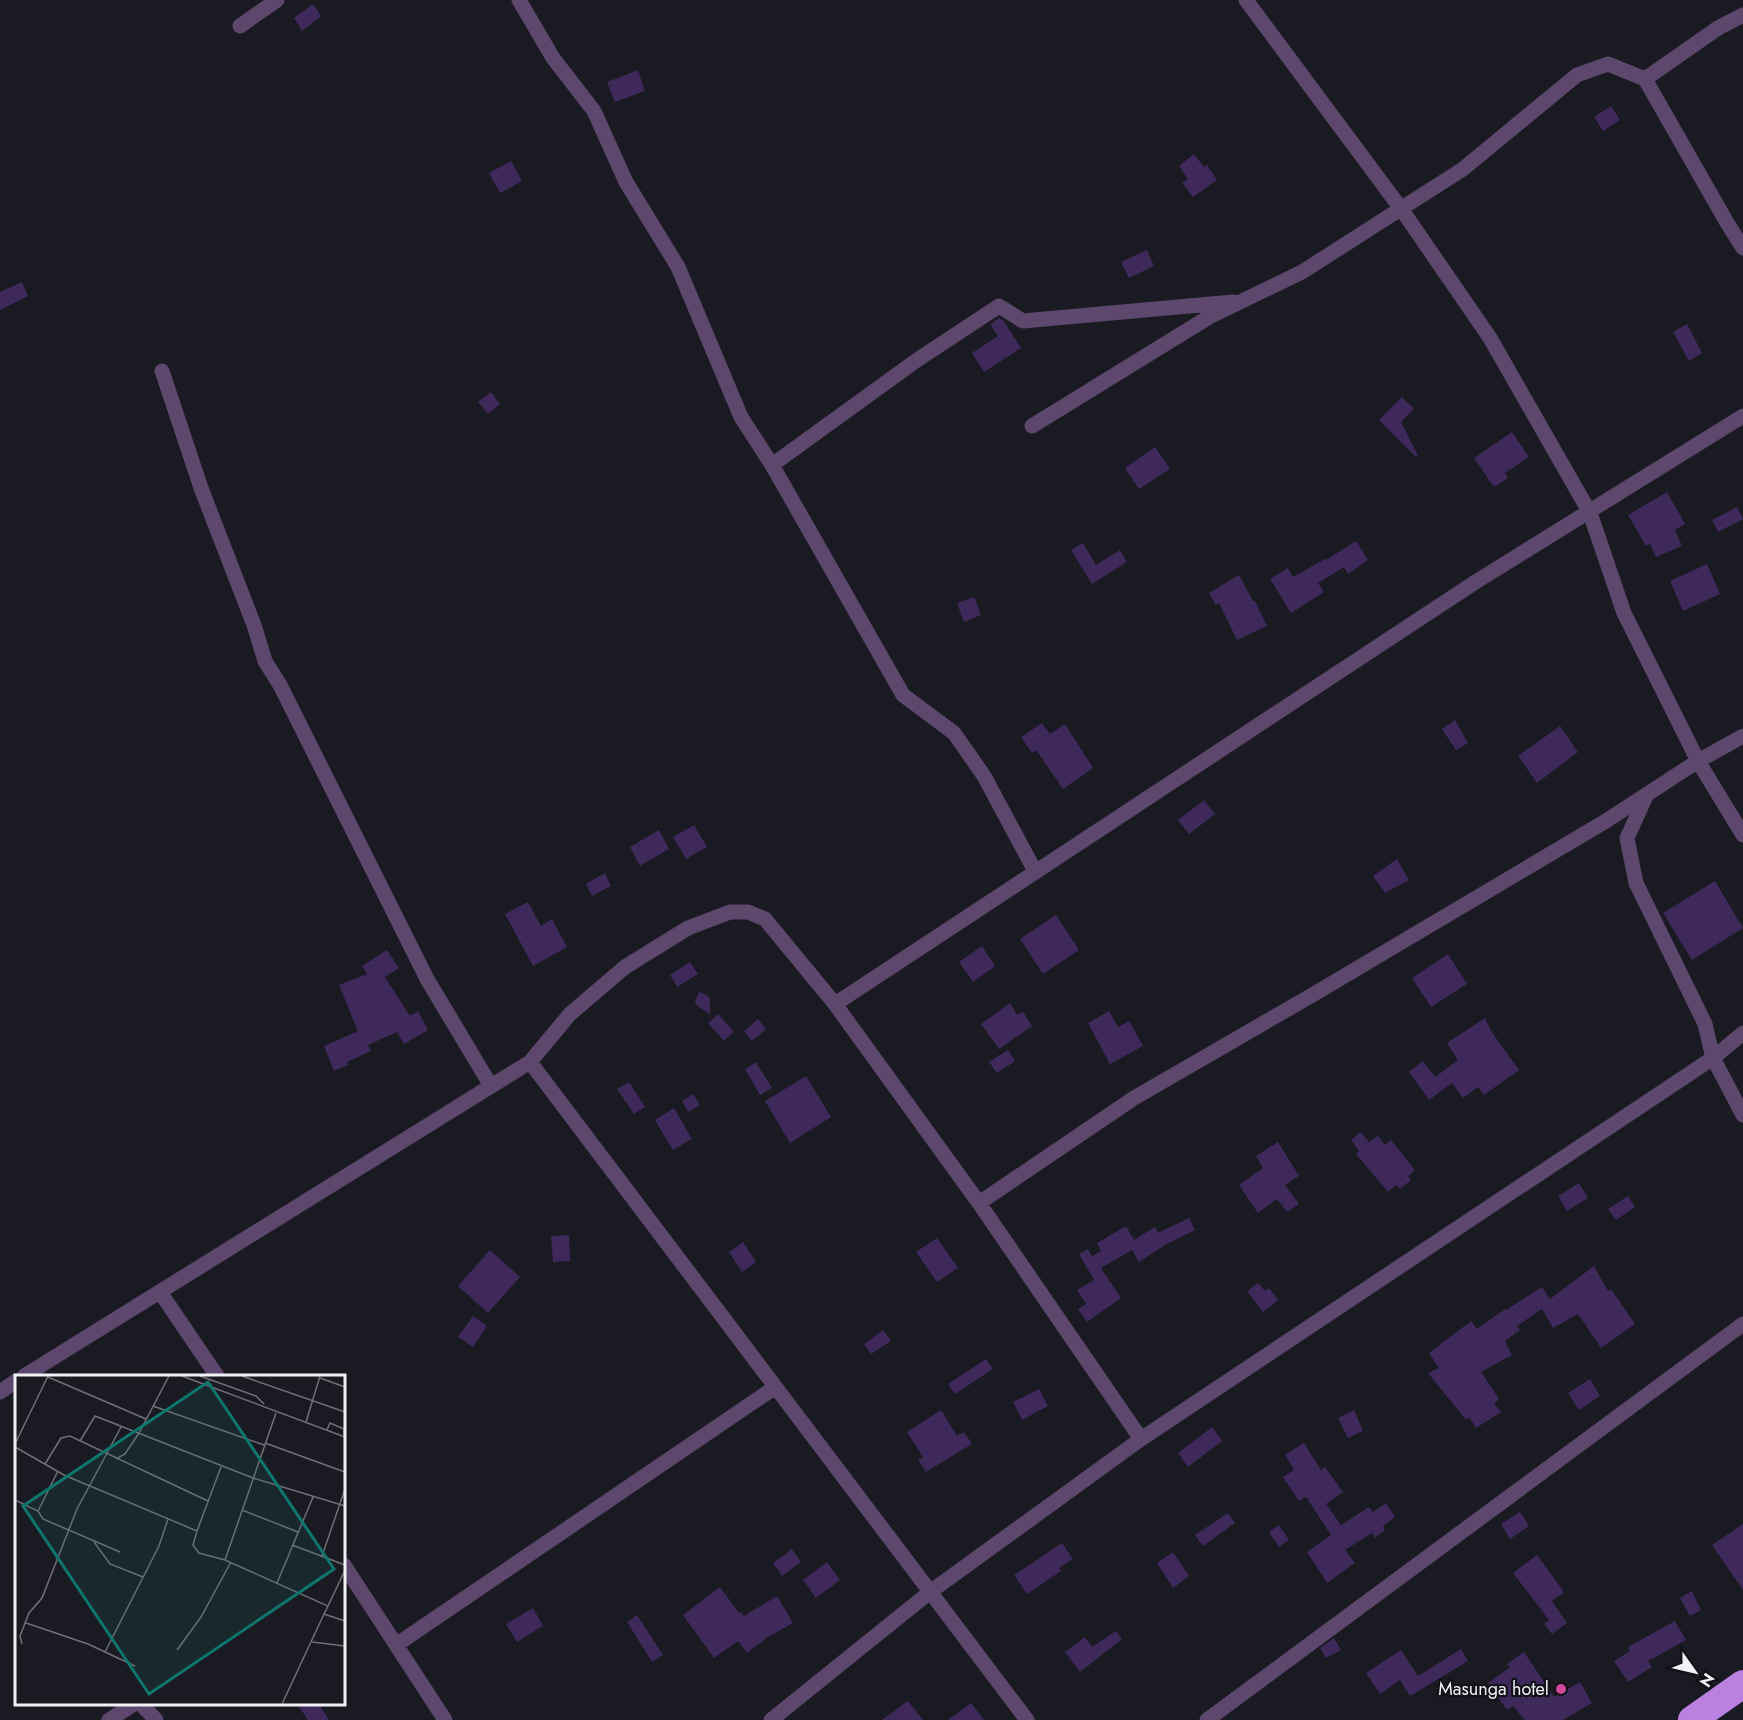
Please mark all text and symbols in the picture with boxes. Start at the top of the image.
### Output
inset map [15,1375,345,1705]
north arrow [1665,1642,1725,1702]
text: N [1694,1668,1720,1692]
place label: Masunga hotel [1438,1676,1549,1702]
marker: Masunga hotel [1554,1682,1568,1696]

